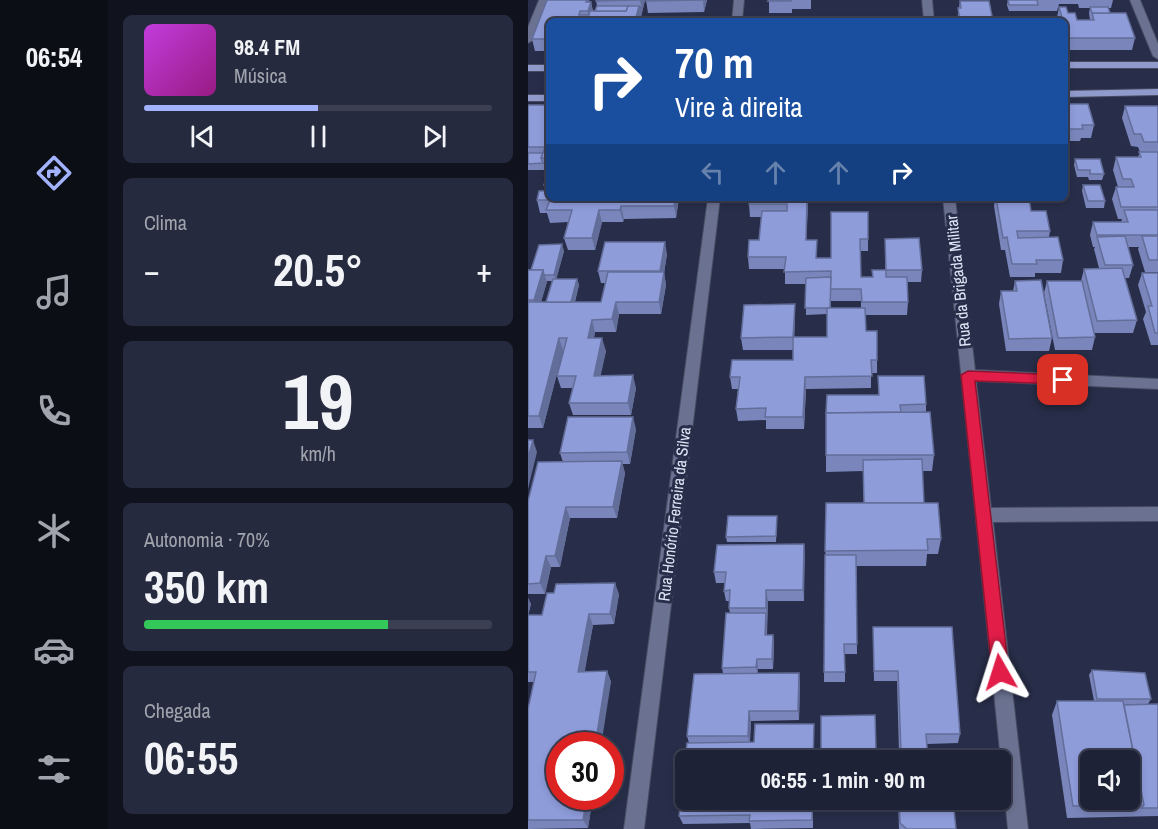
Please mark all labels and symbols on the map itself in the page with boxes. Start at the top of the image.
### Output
street label: Rua da Brigada Militar [940,214,976,348]
pin [1037,354,1088,405]
street label: Rua Honório Ferreira da Silva [652,425,696,602]
position arrow [968,640,1032,704]
speed limit sign: 30 [546,732,624,810]

